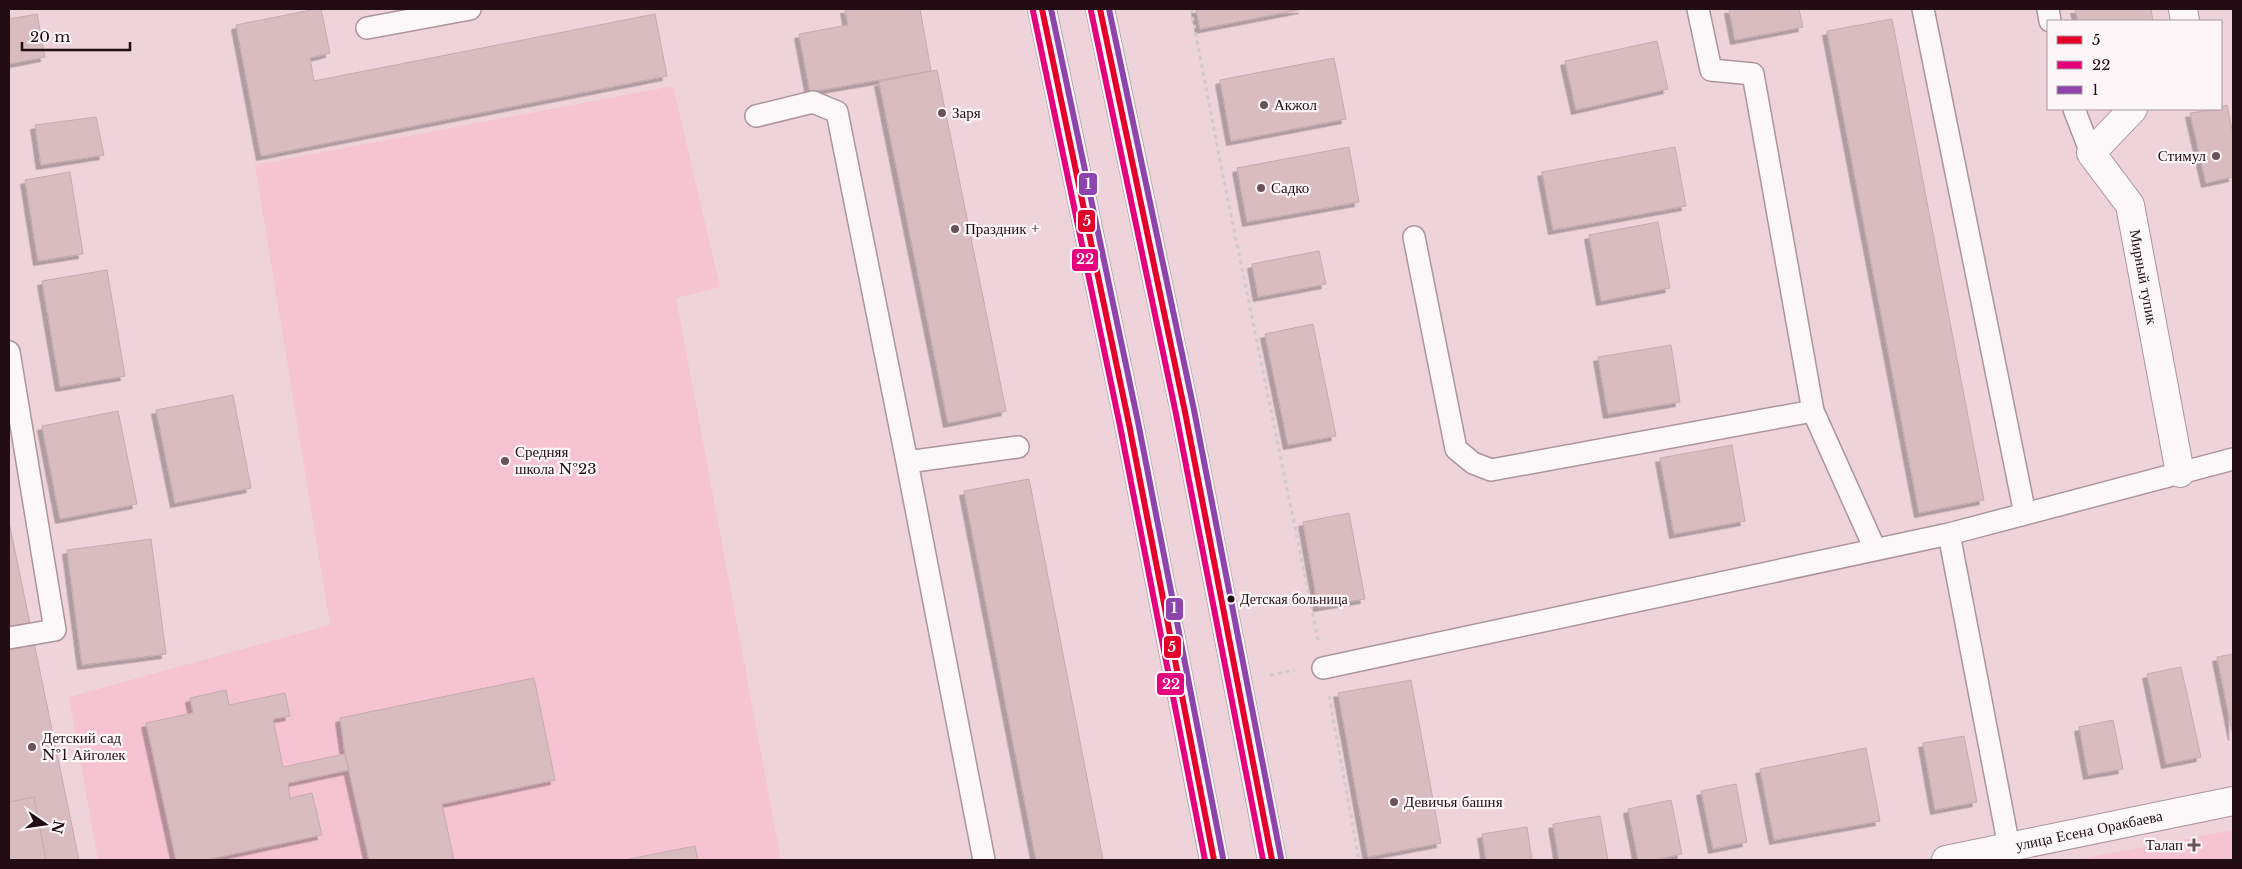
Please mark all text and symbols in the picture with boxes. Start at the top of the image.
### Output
scale bar [22,20,130,52]
legend [2047,20,2222,110]
text: 20 m [30,27,70,46]
text: 5 [2092,30,2101,49]
text: 22 [2092,55,2110,74]
text: 1 [2092,80,2099,99]
place label: Акжол [1274,95,1317,114]
marker: Акжол [1258,99,1270,111]
place label: Заря [952,103,981,122]
marker: Заря [936,107,948,119]
place label: Стимул [2158,146,2207,165]
marker: Стимул [2210,150,2222,162]
line badge: 1 [1078,172,1098,196]
text: 1 [1085,175,1091,193]
place label: Садко [1271,178,1309,197]
marker: Садко [1255,182,1267,194]
line badge: 5 [1077,209,1096,233]
text: 5 [1083,212,1091,230]
place label: Праздник + [965,219,1039,238]
marker: Праздник + [949,223,961,235]
street label: Мирный тупик [2126,228,2162,327]
line badge: 22 [1071,248,1099,272]
text: 22 [1076,250,1094,268]
place label: Средняя школа №23 [515,442,597,478]
marker: Средняя школа №23 [499,455,511,467]
place label: Детская больница [1240,590,1348,608]
marker: Детская больница [1226,594,1236,604]
line badge: 1 [1165,597,1184,621]
text: 1 [1171,599,1177,617]
line badge: 5 [1163,635,1182,659]
text: 5 [1168,638,1176,656]
line badge: 22 [1156,672,1185,696]
text: 22 [1162,675,1180,693]
place label: Детский сад №1 Айголек [42,728,126,764]
marker: Детский сад №1 Айголек [26,741,38,753]
place label: Девичья башня [1404,792,1503,811]
marker: Девичья башня [1388,796,1400,808]
north arrow [20,799,70,849]
street label: улица Есена Оракбаева [2014,806,2164,854]
text: N [47,818,68,835]
place label: Талап [2145,835,2183,854]
marker: Талап [2187,838,2201,852]

